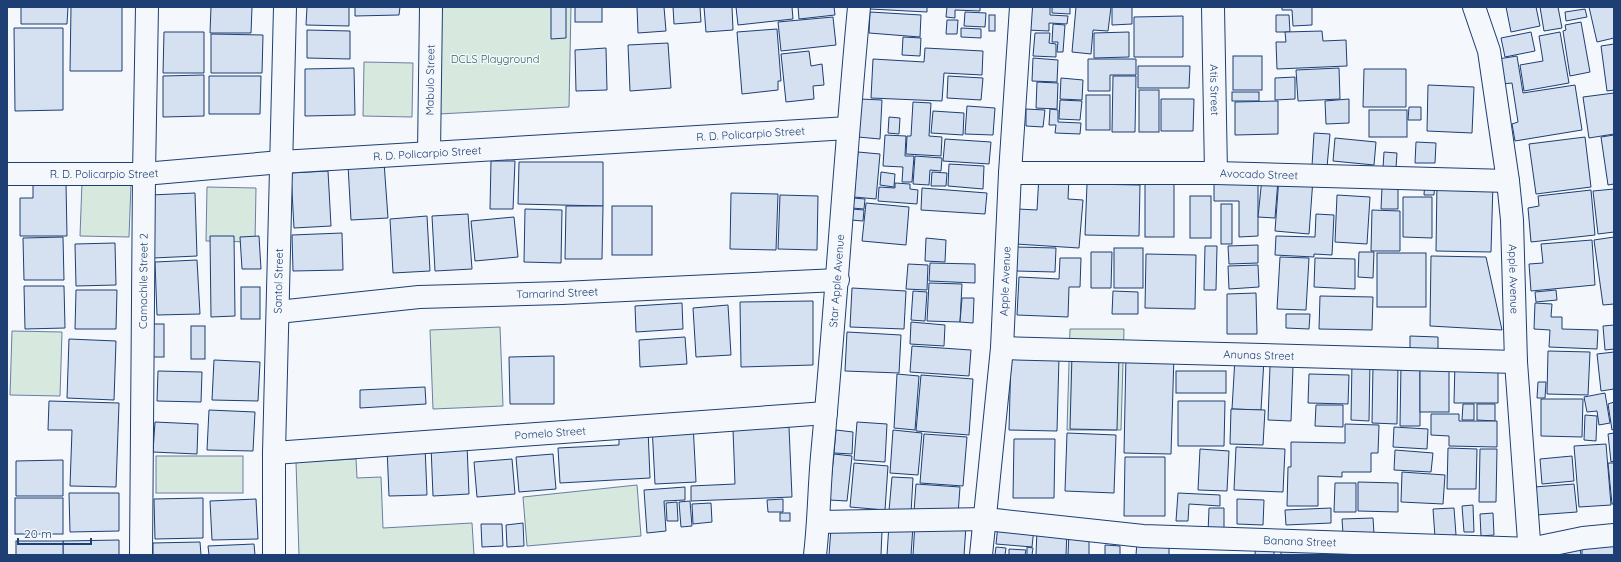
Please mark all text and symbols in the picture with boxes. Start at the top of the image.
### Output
street label: Mabulo Street [423,44,437,116]
park label: DCLS Playground [451,52,539,66]
street label: Atis Street [1207,64,1222,116]
street label: R. D. Policarpio Street [696,124,806,144]
street label: R. D. Policarpio Street [373,143,482,163]
street label: R. D. Policarpio Street [50,166,159,181]
street label: Avocado Street [1220,166,1298,182]
street label: Camachile Street 2 [136,233,151,329]
street label: Star Apple Avenue [826,234,847,328]
street label: Apple Avenue [1506,244,1522,314]
street label: Apple Avenue [996,246,1014,316]
street label: Santol Street [270,248,286,314]
street label: Tamarind Street [516,284,599,301]
street label: Anunas Street [1223,347,1295,363]
street label: Pomelo Street [514,423,587,443]
scale bar [18,520,91,546]
text: 20 m [24,526,52,541]
street label: Banana Street [1263,533,1337,550]

